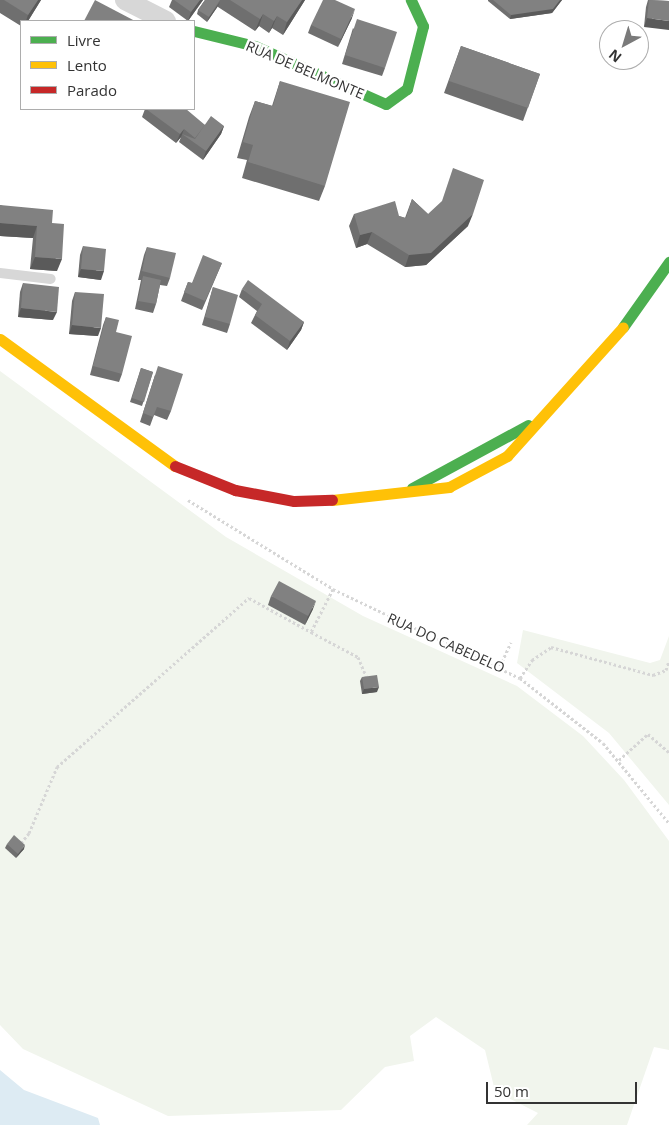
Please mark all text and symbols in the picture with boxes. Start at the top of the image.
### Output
legend [20,20,195,110]
north arrow [599,20,649,70]
text: Livre [67,30,101,50]
street label: RUA DE BELMONTE [243,38,367,102]
text: N [604,45,625,67]
text: Lento [67,55,107,75]
text: Parado [67,80,117,100]
street label: RUA DO CABEDELO [385,610,507,676]
scale bar [489,1072,640,1104]
text: 50 m [494,1081,529,1101]

